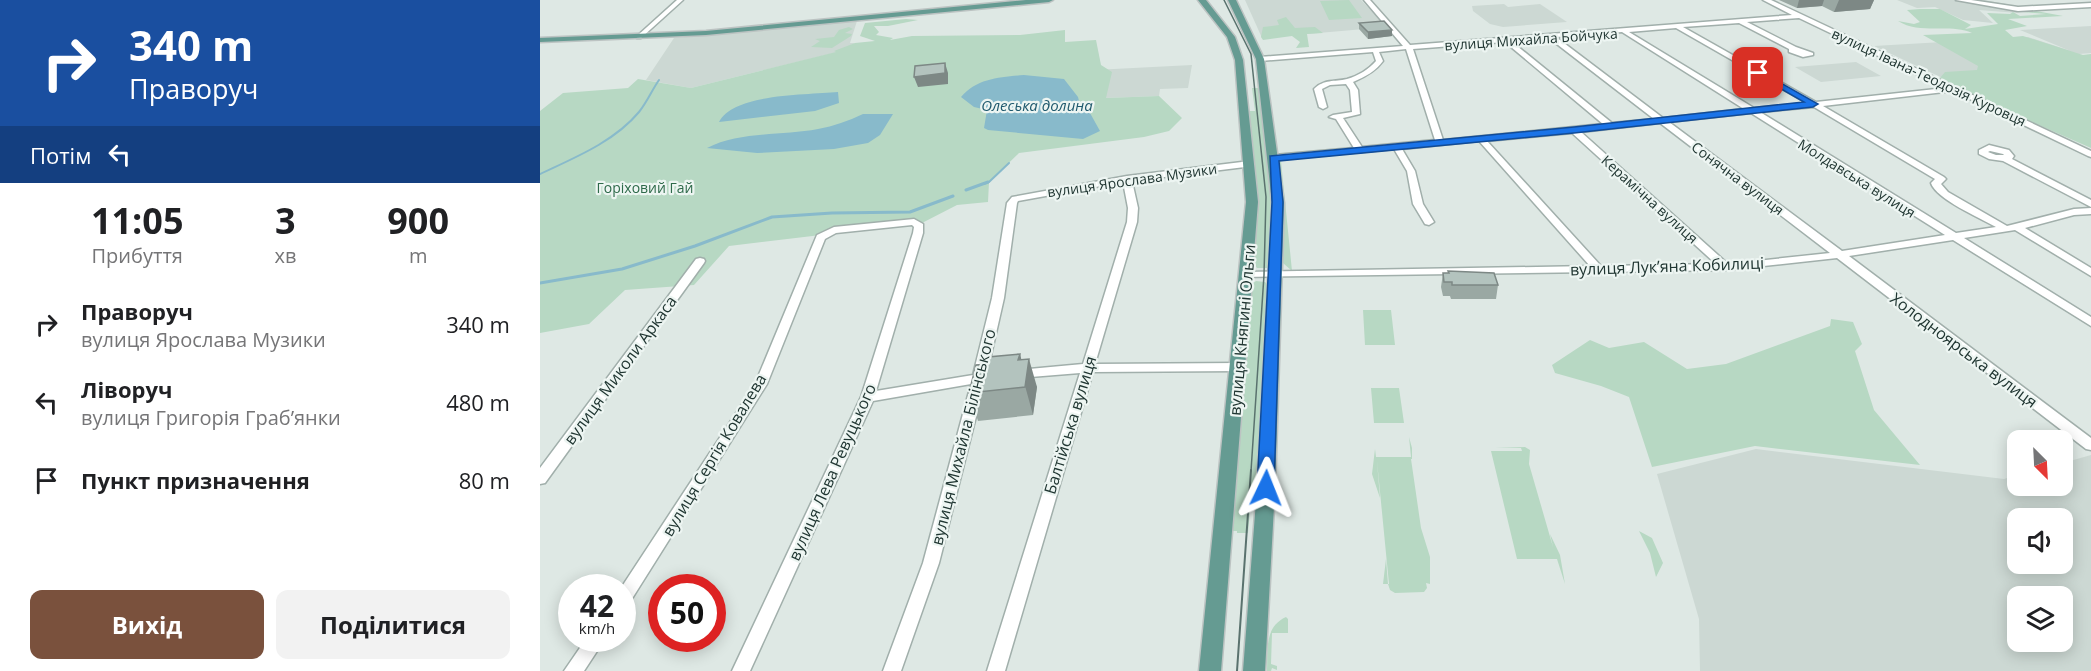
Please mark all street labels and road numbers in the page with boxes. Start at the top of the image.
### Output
street label: вулиця Михайла Бойчука [1444,23,1618,55]
street label: вулиця Івана-Теодозія Куровця [1829,24,2029,130]
street label: Молдавська вулиця [1795,134,1919,222]
street label: Сонячна вулиця [1688,137,1788,219]
street label: Керамічна вулиця [1598,151,1702,247]
street label: вулиця Ярослава Музики [1046,159,1218,201]
street label: вулиця Княгині Ольги [1224,243,1260,417]
street label: вулиця Лукʼяна Кобилиці [1570,252,1764,280]
street label: Холодноярська вулиця [1886,287,2042,413]
street label: вулиця Миколи Аркаса [558,291,682,449]
street label: вулиця Михайла Білінського [925,326,1001,548]
street label: Балтійська вулиця [1039,353,1101,497]
street label: вулиця Сергія Ковалева [657,370,771,540]
street label: вулиця Лева Ревуцького [783,380,881,564]

